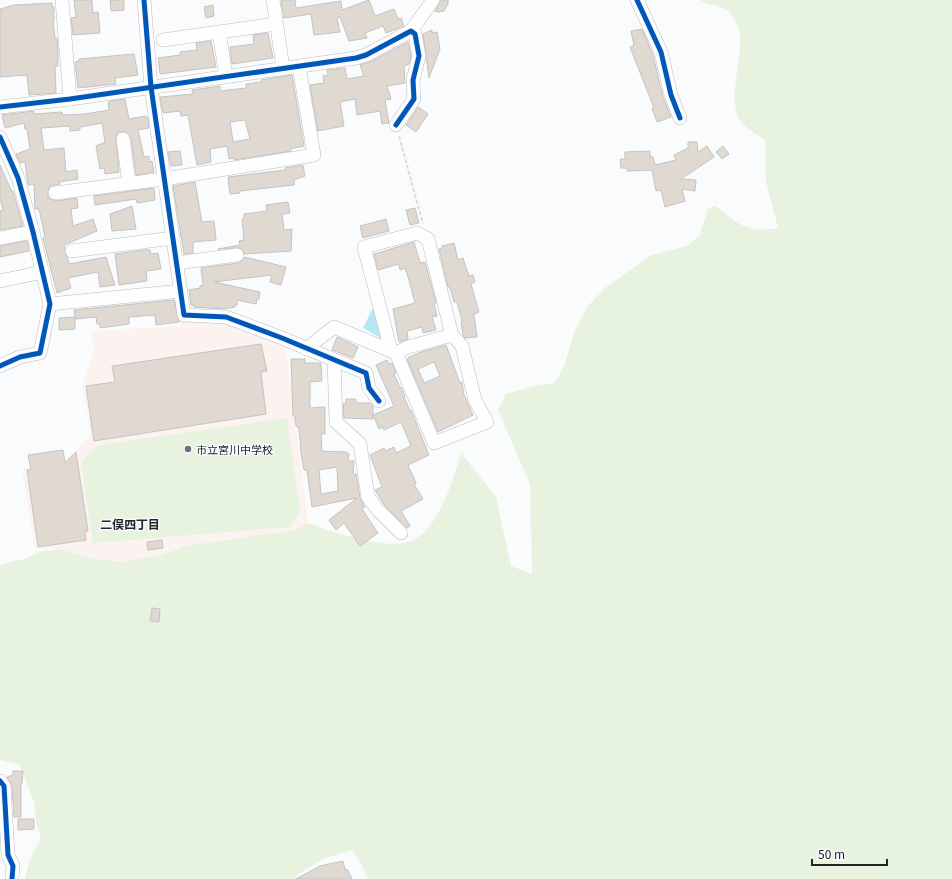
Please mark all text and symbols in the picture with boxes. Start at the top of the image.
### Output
place label: 市立宮川中学校 [196,441,273,457]
marker: 市立宮川中学校 [183,444,193,454]
district label: 二俣四丁目 [100,515,160,532]
scale bar [812,841,887,867]
text: 50 m [818,845,845,862]

